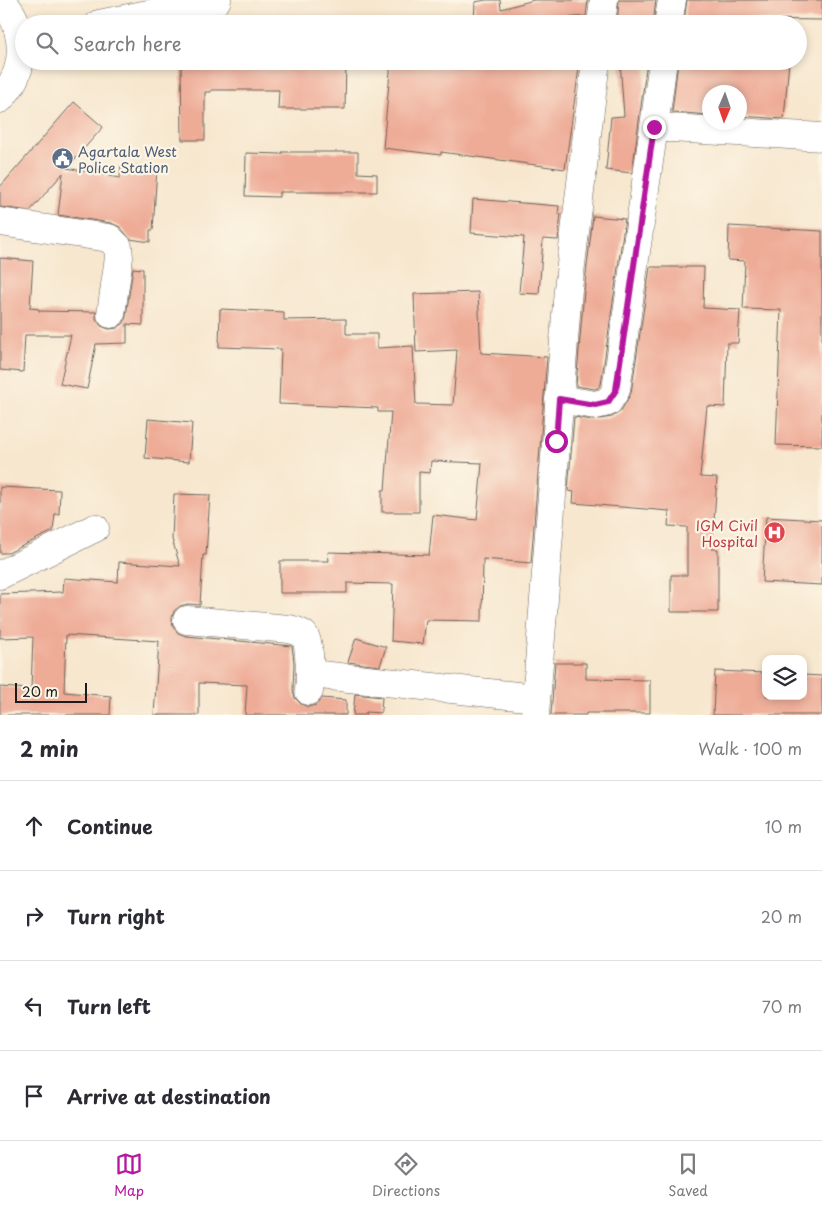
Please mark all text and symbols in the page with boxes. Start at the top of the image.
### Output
search box [15,15,807,70]
icon: search [33,29,61,57]
text: Search here [73,29,182,57]
north arrow [702,85,747,130]
route end [643,116,666,139]
place label: Agartala West Police Station [78,141,177,178]
public building icon: Agartala West Police Station [50,147,74,171]
route start [545,430,568,453]
place label: IGM Civil Hospital [696,515,758,552]
hospital icon: IGM Civil Hospital [762,521,786,545]
map controls [762,655,807,700]
button: layers [762,655,807,700]
scale bar [15,680,88,703]
text: 20 m [22,681,58,702]
text: 2 min [20,732,79,764]
text: Walk · 100 m [698,736,802,760]
icon: ahead [20,812,48,840]
text: Continue [67,812,153,840]
text: 10 m [765,814,802,838]
icon: right [20,902,48,930]
text: Turn right [67,902,165,930]
text: 20 m [761,904,802,928]
icon: left [20,992,48,1020]
text: Turn left [67,992,151,1020]
text: 70 m [762,994,802,1018]
icon: arrive [20,1082,48,1110]
text: Arrive at destination [67,1082,271,1110]
tab: Map [114,1150,144,1201]
tab: Directions [372,1150,440,1201]
tab: Saved [668,1150,708,1201]

